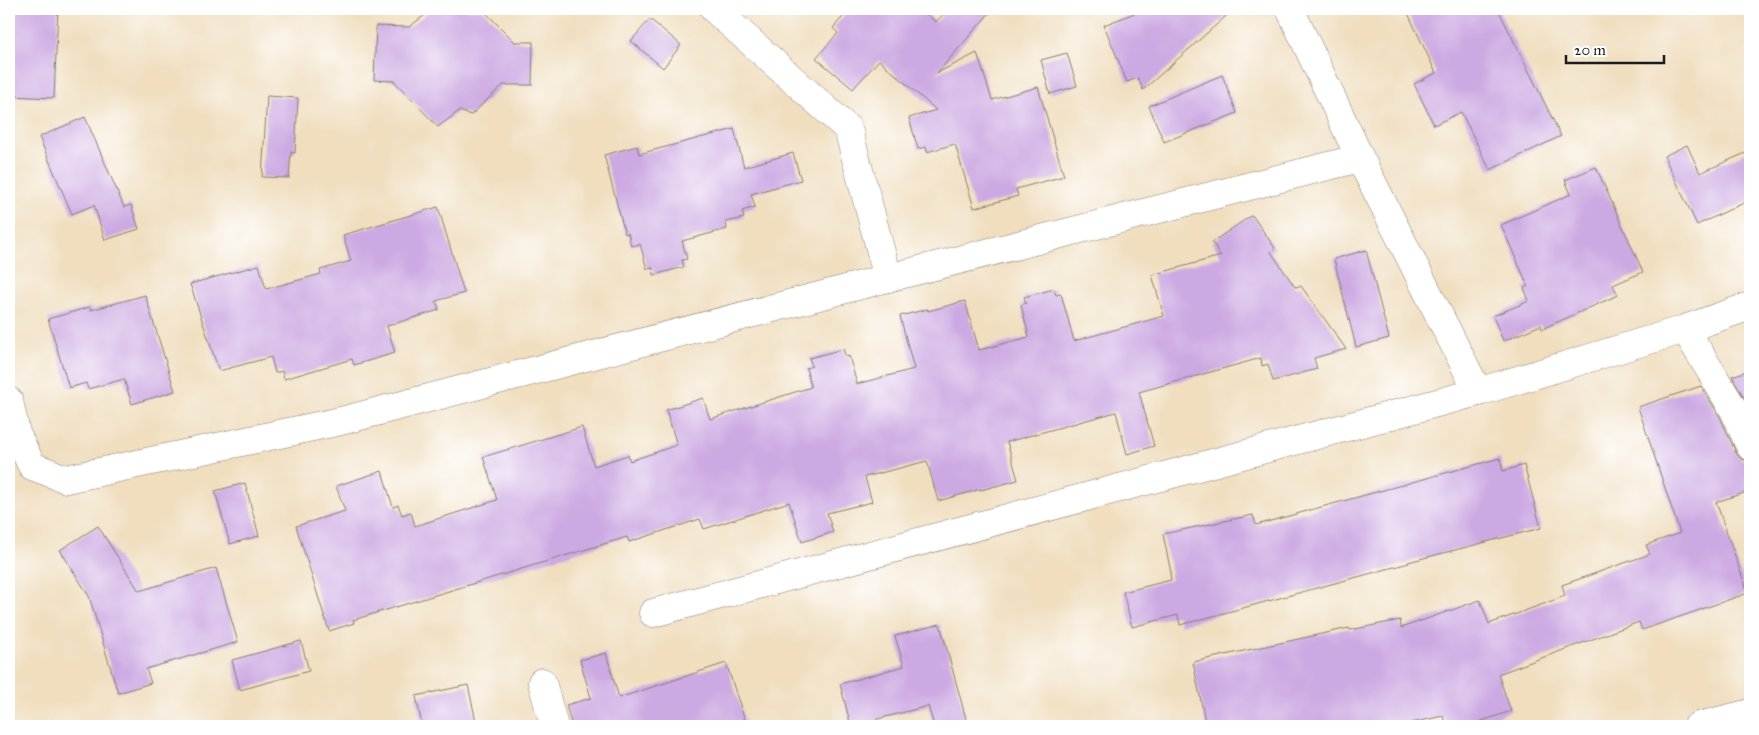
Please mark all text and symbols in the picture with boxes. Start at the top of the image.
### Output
scale bar [1566,32,1664,64]
text: 20 m [1574,41,1606,59]

